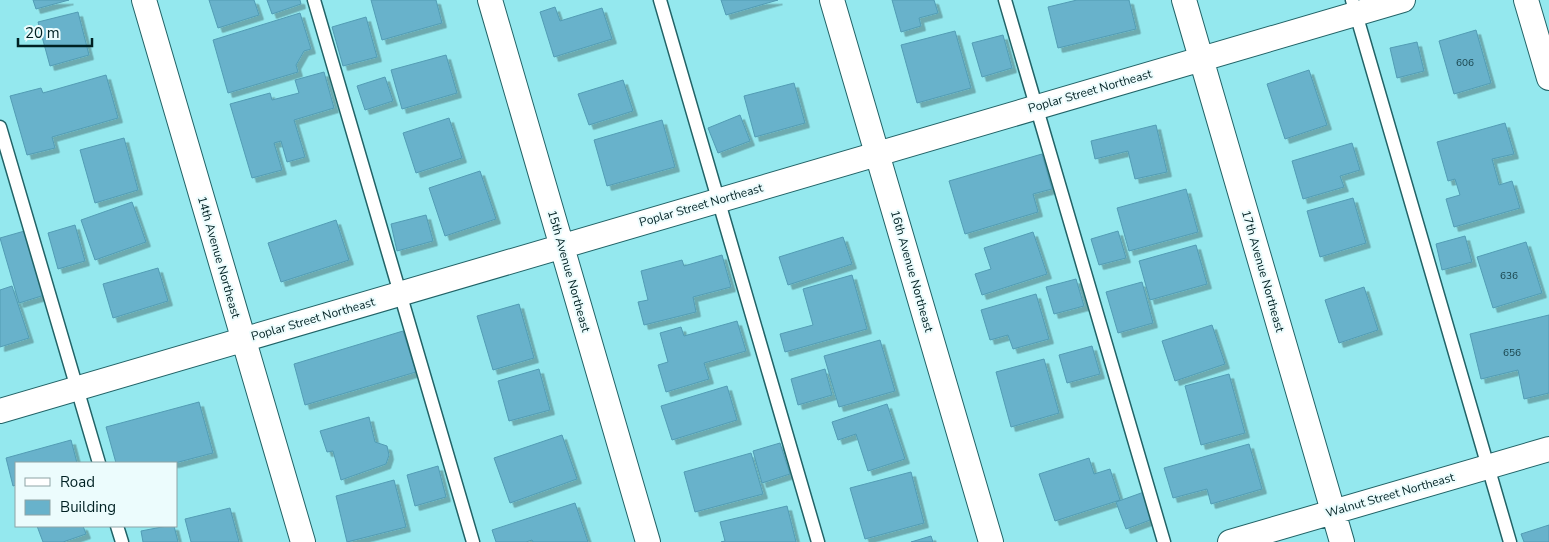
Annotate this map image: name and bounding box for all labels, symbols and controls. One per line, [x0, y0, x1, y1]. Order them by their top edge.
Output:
scale bar [18, 15, 91, 47]
text: 20 m [25, 23, 60, 43]
house number: 606 [1456, 56, 1474, 70]
street label: Poplar Street Northeast [1026, 65, 1154, 116]
street label: Poplar Street Northeast [637, 179, 765, 230]
street label: 14th Avenue Northeast [194, 194, 244, 321]
street label: 15th Avenue Northeast [544, 208, 594, 335]
street label: 16th Avenue Northeast [887, 208, 937, 335]
street label: 17th Avenue Northeast [1238, 208, 1288, 335]
house number: 636 [1500, 269, 1518, 283]
street label: Poplar Street Northeast [249, 293, 377, 344]
house number: 656 [1503, 346, 1521, 360]
legend [15, 462, 178, 527]
street label: Walnut Street Northeast [1324, 469, 1457, 521]
text: Road [60, 472, 95, 492]
text: Building [60, 497, 116, 517]

